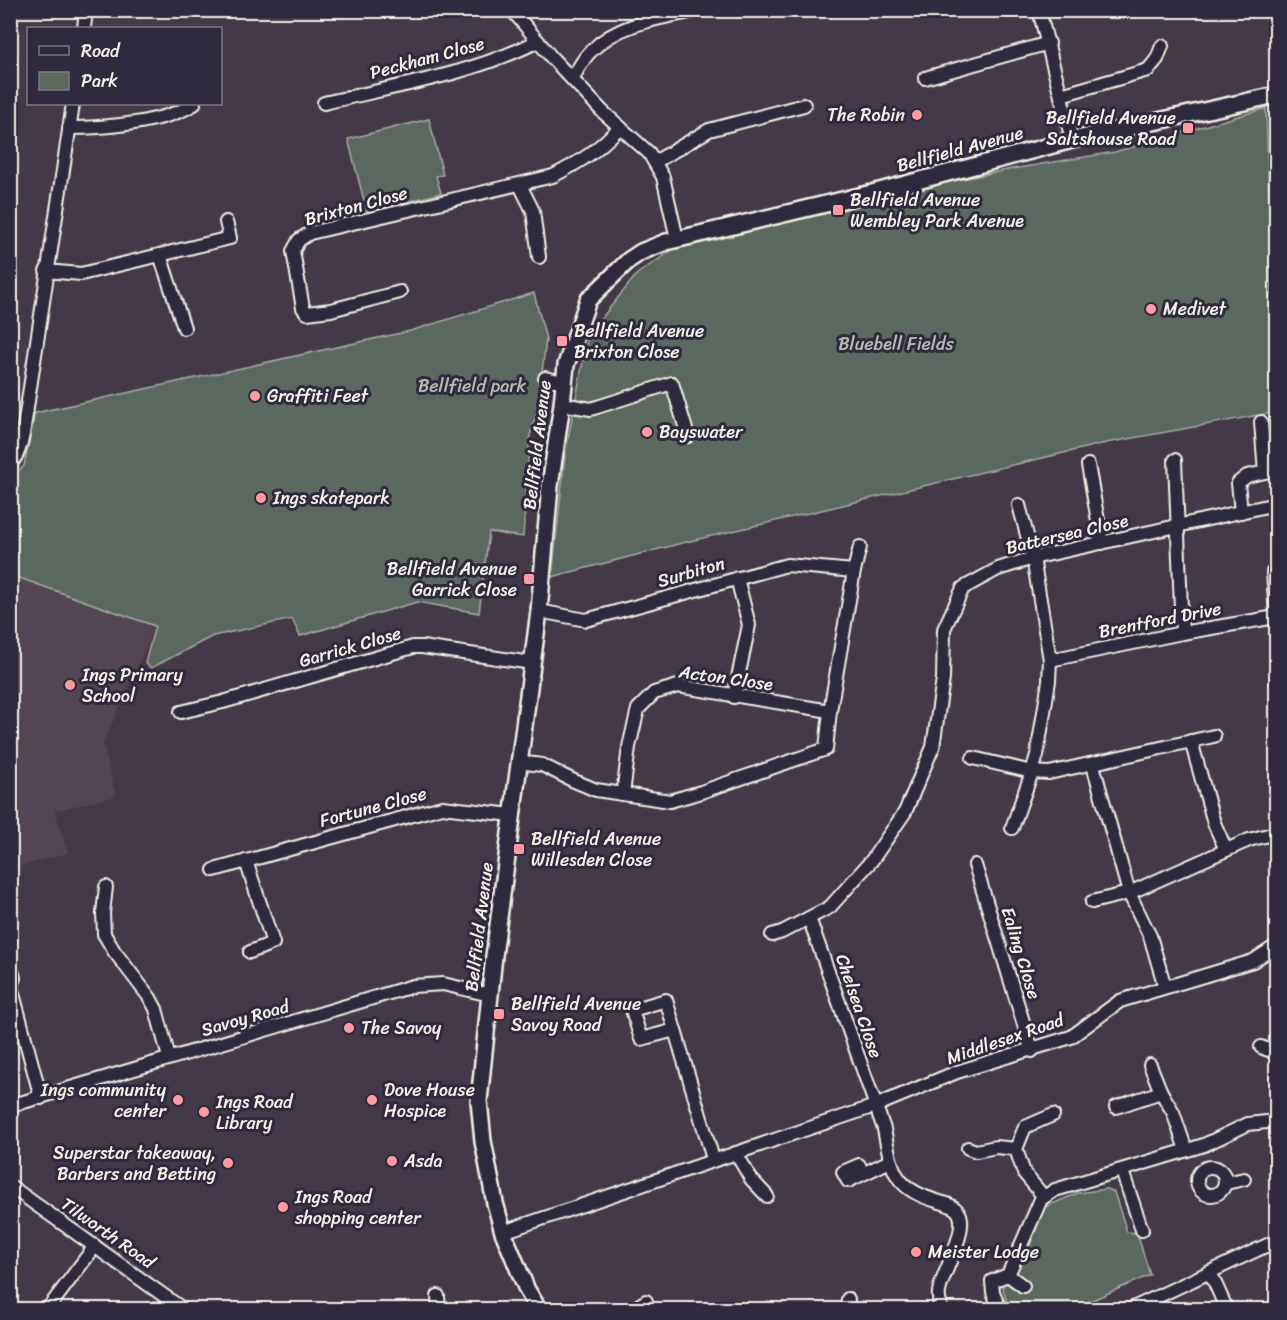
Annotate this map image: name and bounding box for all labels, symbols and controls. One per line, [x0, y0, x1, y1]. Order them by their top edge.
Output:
legend [27, 27, 222, 105]
street label: Peckham Close [366, 27, 488, 89]
text: Road [81, 35, 121, 67]
text: Park [81, 65, 118, 97]
place label: The Robin [827, 99, 905, 131]
place label: Bellfield Avenue Saltshouse Road [1046, 102, 1178, 155]
marker: The Robin [910, 108, 924, 122]
street label: Bellfield Avenue [893, 117, 1027, 181]
marker: Bellfield Avenue Saltshouse Road [1181, 121, 1195, 135]
street label: Brixton Close [301, 177, 411, 235]
place label: Bellfield Avenue Wembley Park Avenue [850, 184, 1024, 237]
marker: Bellfield Avenue Wembley Park Avenue [831, 203, 845, 217]
place label: Medivet [1163, 293, 1226, 325]
marker: Medivet [1144, 302, 1158, 316]
place label: Bellfield Avenue Brixton Close [574, 315, 704, 368]
park label: Bluebell Fields [838, 328, 954, 360]
marker: Bellfield Avenue Brixton Close [555, 334, 569, 348]
park label: Bellfield park [418, 370, 527, 402]
street label: Bellfield Avenue [513, 378, 561, 512]
place label: Graffiti Feet [267, 380, 369, 412]
marker: Graffiti Feet [248, 389, 262, 403]
place label: Bayswater [659, 416, 744, 448]
marker: Bayswater [640, 425, 654, 439]
place label: Ings skatepark [272, 482, 390, 514]
marker: Ings skatepark [254, 491, 268, 505]
street label: Battersea Close [1002, 504, 1132, 564]
street label: Surbiton [654, 547, 729, 597]
place label: Bellfield Avenue Garrick Close [387, 553, 517, 606]
marker: Bellfield Avenue Garrick Close [522, 572, 536, 586]
street label: Brentford Drive [1096, 592, 1224, 648]
street label: Garrick Close [295, 617, 405, 677]
street label: Acton Close [676, 655, 775, 700]
place label: Ings Primary School [81, 659, 183, 712]
marker: Ings Primary School [63, 678, 77, 692]
street label: Fortune Close [316, 777, 430, 837]
place label: Bellfield Avenue Willesden Close [531, 823, 661, 876]
marker: Bellfield Avenue Willesden Close [512, 842, 526, 856]
street label: Bellfield Avenue [455, 860, 503, 994]
street label: Ealing Close [992, 903, 1050, 1003]
street label: Chelsea Close [826, 950, 892, 1062]
place label: Bellfield Avenue Savoy Road [511, 988, 641, 1041]
street label: Savoy Road [197, 990, 294, 1046]
street label: Middlesex Road [942, 1003, 1070, 1074]
marker: Bellfield Avenue Savoy Road [492, 1007, 506, 1021]
place label: The Savoy [361, 1012, 442, 1044]
marker: The Savoy [342, 1021, 356, 1035]
place label: Ings community center [40, 1074, 168, 1127]
place label: Dove House Hospice [384, 1074, 475, 1127]
place label: Ings Road Library [215, 1086, 294, 1139]
marker: Ings community center [171, 1093, 185, 1107]
marker: Dove House Hospice [365, 1093, 379, 1107]
marker: Ings Road Library [197, 1105, 211, 1119]
place label: Superstar takeaway, Barbers and Betting [53, 1137, 216, 1190]
place label: Asda [403, 1145, 443, 1177]
marker: Asda [385, 1154, 399, 1168]
marker: Superstar takeaway, Barbers and Betting [221, 1156, 235, 1170]
place label: Ings Road shopping center [294, 1181, 422, 1234]
street label: Tilworth Road [54, 1189, 163, 1278]
marker: Ings Road shopping center [276, 1200, 290, 1214]
place label: Meister Lodge [928, 1236, 1039, 1268]
marker: Meister Lodge [909, 1245, 923, 1259]

